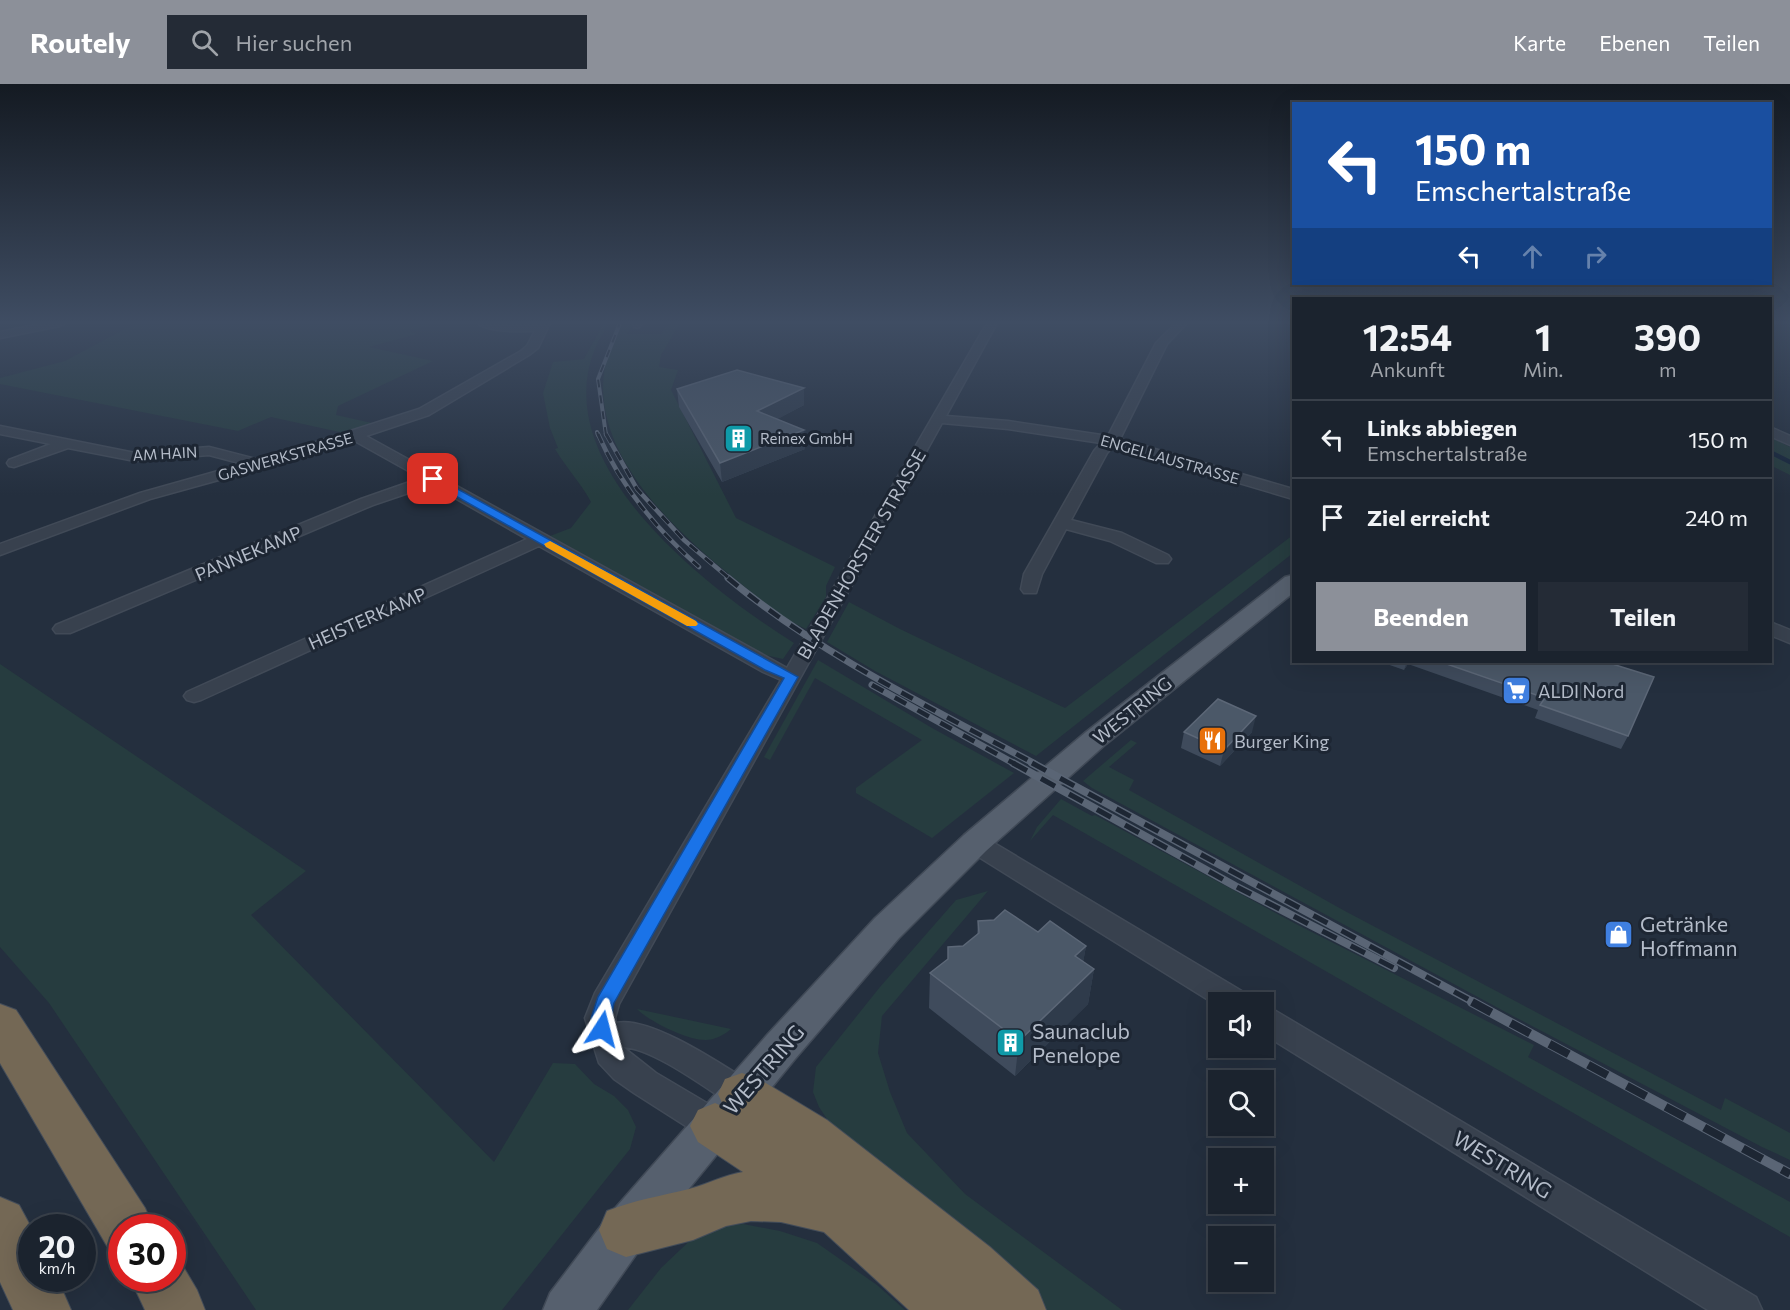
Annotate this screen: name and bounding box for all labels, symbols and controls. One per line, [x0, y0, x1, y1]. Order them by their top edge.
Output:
search box [167, 15, 587, 69]
text: Routely [30, 25, 131, 59]
icon: search [188, 26, 221, 59]
text: Hier suchen [236, 29, 352, 56]
text: Karte [1513, 30, 1566, 55]
text: Ebenen [1599, 30, 1670, 55]
text: Teilen [1703, 30, 1760, 55]
text: 150 m [1415, 122, 1531, 174]
icon: left [1316, 126, 1394, 204]
text: Emschertalstraße [1415, 174, 1631, 207]
icon: left [1453, 240, 1486, 273]
icon: ahead [1516, 240, 1549, 273]
icon: right [1579, 240, 1612, 273]
text: 12:54 [1363, 314, 1452, 358]
text: 1 [1535, 314, 1551, 358]
text: 390 [1634, 314, 1701, 358]
text: Ankunft [1370, 357, 1445, 381]
text: Min. [1523, 357, 1563, 381]
text: m [1659, 357, 1676, 381]
text: Links abbiegen [1367, 414, 1517, 441]
building icon: Reinex GmbH [723, 422, 755, 454]
icon: left [1316, 423, 1349, 456]
text: 150 m [1688, 426, 1748, 453]
street label: GASWERKSTRASSE [216, 428, 355, 484]
place label: Reinex GmbH [760, 429, 853, 447]
street label: ENGELLAUSTRASSE [1099, 431, 1241, 487]
text: Emschertalstraße [1367, 441, 1527, 465]
street label: AM HAIN [132, 442, 198, 464]
street label: BLADENHORSTER STRASSE [792, 445, 930, 663]
pin [407, 453, 458, 504]
icon: arrive [416, 462, 449, 495]
icon: arrive [1316, 501, 1349, 534]
text: Ziel erreicht [1367, 504, 1490, 531]
text: 240 m [1685, 504, 1748, 531]
street label: PANNEKAMP [191, 521, 305, 585]
street label: HEISTERKAMP [305, 582, 429, 654]
button: Beenden [1316, 582, 1526, 651]
button: Teilen [1538, 582, 1748, 651]
street label: WESTRING [1088, 672, 1176, 748]
supermarket icon: ALDI Nord [1501, 675, 1533, 707]
place label: ALDI Nord [1538, 680, 1624, 702]
restaurant icon: Burger King [1197, 725, 1229, 757]
place label: Burger King [1234, 730, 1330, 752]
place label: Getränke Hoffmann [1640, 911, 1738, 960]
shop icon: Getränke Hoffmann [1603, 919, 1635, 951]
map controls [1208, 992, 1274, 1292]
button: sound [1208, 992, 1274, 1058]
position arrow [570, 997, 634, 1061]
place label: Saunaclub Penelope [1032, 1018, 1130, 1067]
street label: WESTRING [717, 1019, 809, 1119]
building icon: Saunaclub Penelope [995, 1026, 1027, 1058]
button: search [1208, 1070, 1274, 1136]
street label: WESTRING [1449, 1125, 1557, 1203]
button: + [1208, 1148, 1274, 1214]
speed limit sign: 30 [108, 1214, 186, 1292]
button: − [1208, 1226, 1274, 1292]
text: 20 [39, 1227, 75, 1264]
text: km/h [39, 1259, 75, 1277]

